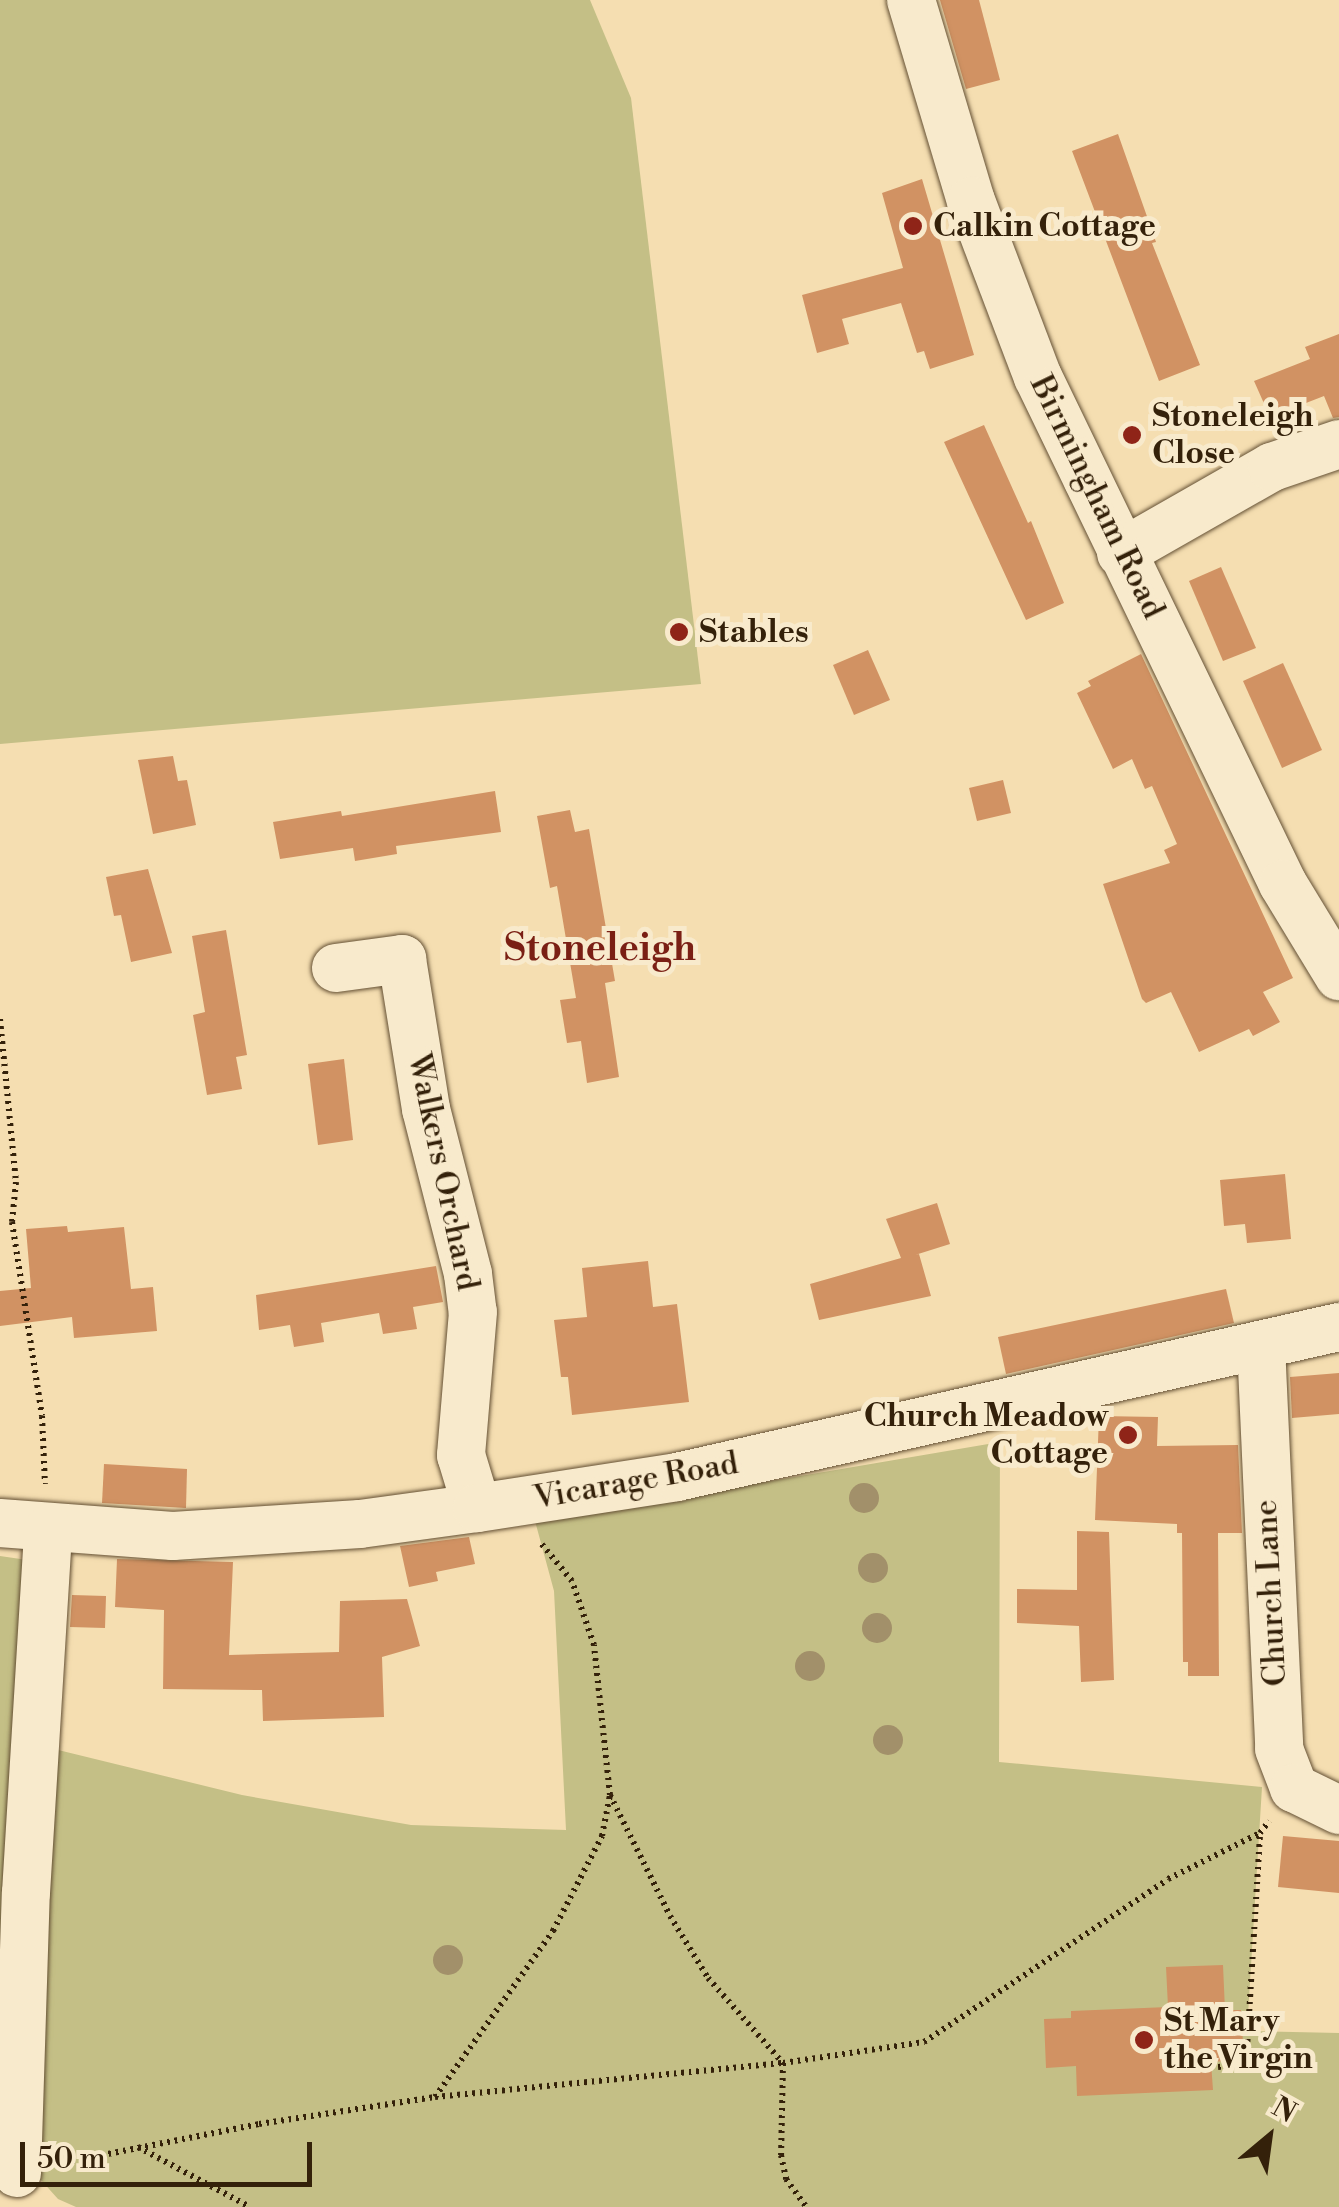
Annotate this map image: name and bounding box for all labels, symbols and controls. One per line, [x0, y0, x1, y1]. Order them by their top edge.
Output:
place label: Calkin Cottage [933, 207, 1156, 245]
marker: Calkin Cottage [902, 215, 924, 237]
street label: Birmingham Road [1021, 369, 1173, 625]
place label: Stoneleigh Close [1152, 398, 1314, 473]
marker: Stoneleigh Close [1121, 424, 1143, 446]
place label: Stables [699, 613, 809, 651]
marker: Stables [668, 621, 690, 643]
district label: Stoneleigh [504, 926, 696, 972]
street label: Walkers Orchard [399, 1050, 487, 1294]
place label: Church Meadow Cottage [864, 1398, 1108, 1473]
marker: Church Meadow Cottage [1117, 1424, 1139, 1446]
street label: Vicarage Road [531, 1444, 741, 1518]
street label: Church Lane [1247, 1499, 1295, 1687]
place label: St Mary the Virgin [1164, 2003, 1313, 2078]
marker: St Mary the Virgin [1133, 2029, 1155, 2051]
north arrow [1219, 2087, 1319, 2187]
text: N [1266, 2090, 1302, 2131]
scale bar [25, 2122, 318, 2184]
text: 50 m [37, 2140, 106, 2178]

